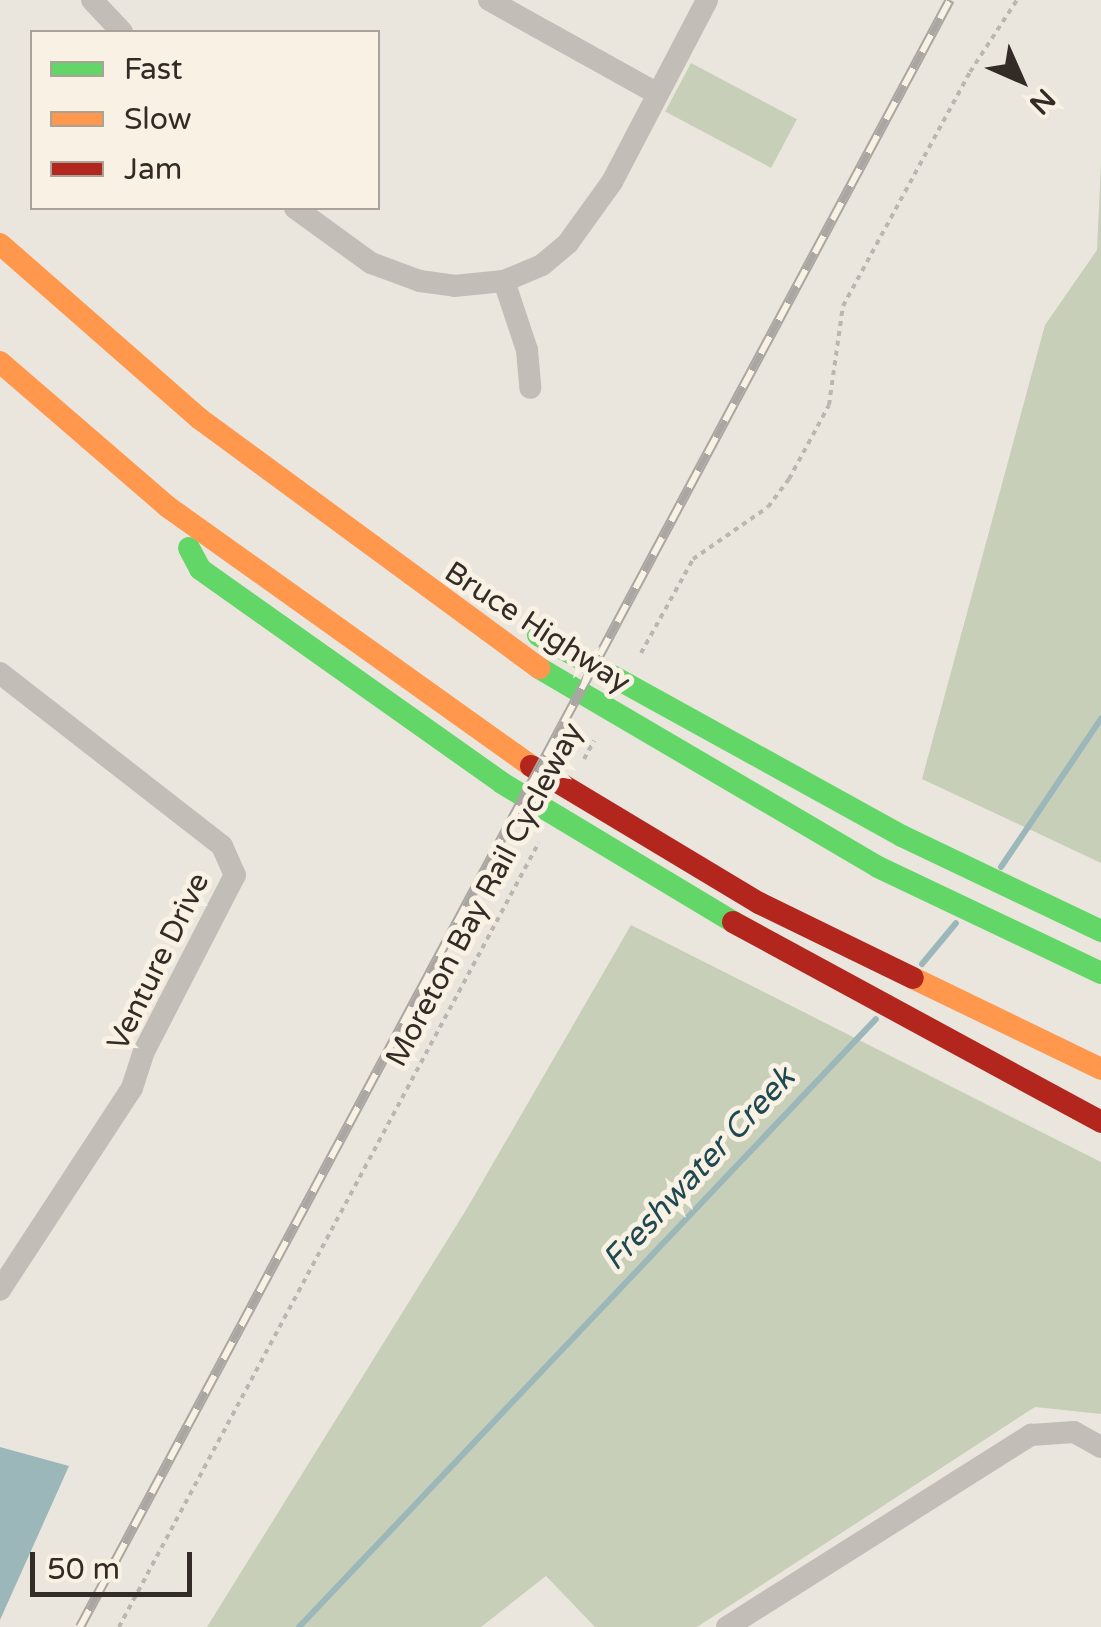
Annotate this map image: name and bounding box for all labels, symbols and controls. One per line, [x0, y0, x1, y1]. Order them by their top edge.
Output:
legend [30, 30, 380, 210]
north arrow [971, 30, 1071, 130]
text: Fast [124, 51, 183, 88]
text: N [1022, 81, 1062, 121]
text: Slow [124, 101, 192, 138]
text: Jam [124, 151, 182, 188]
street label: Bruce Highway [437, 555, 637, 701]
street label: Moreton Bay Rail Cycleway [379, 717, 591, 1073]
street label: Venture Drive [100, 867, 218, 1057]
water label: Freshwater Creek [595, 1059, 803, 1279]
scale bar [35, 1532, 198, 1594]
text: 50 m [47, 1551, 120, 1588]

